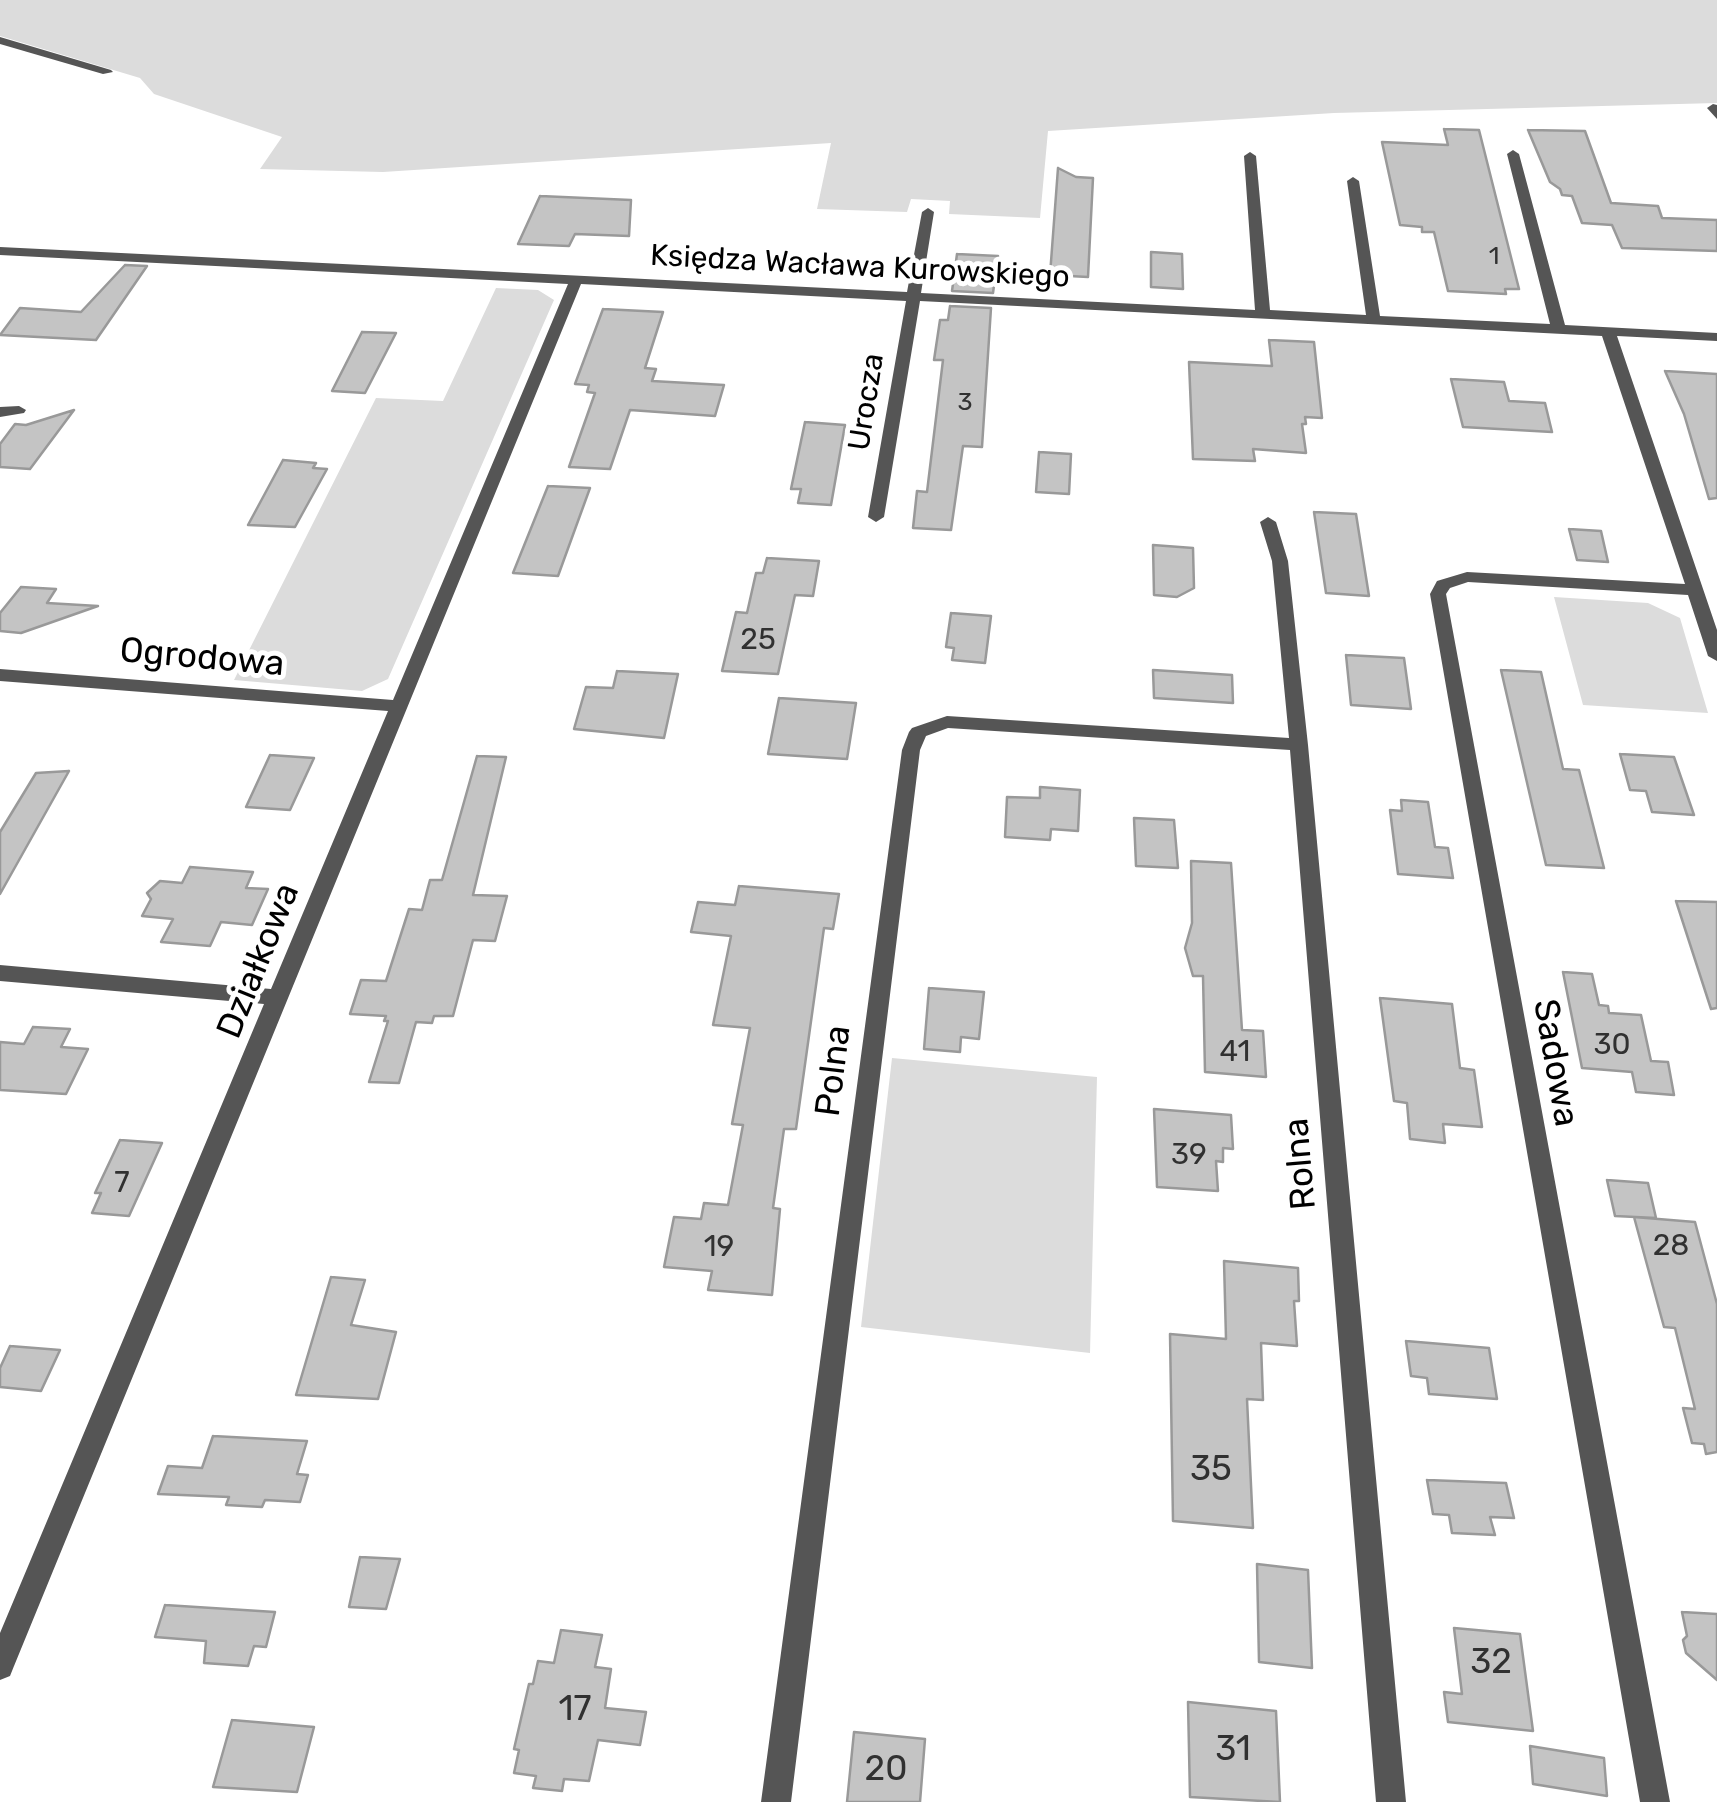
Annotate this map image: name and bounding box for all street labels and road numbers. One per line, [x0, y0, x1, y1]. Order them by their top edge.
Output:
street label: Księdza Wacława Kurowskiego [649, 238, 1071, 296]
street label: Urocza [842, 351, 892, 453]
street label: Ogrodowa [118, 630, 286, 686]
street label: Działkowa [209, 878, 309, 1044]
street label: Sadowa [1523, 996, 1587, 1130]
street label: Polna [808, 1023, 860, 1119]
street label: Rolna [1276, 1116, 1326, 1212]

